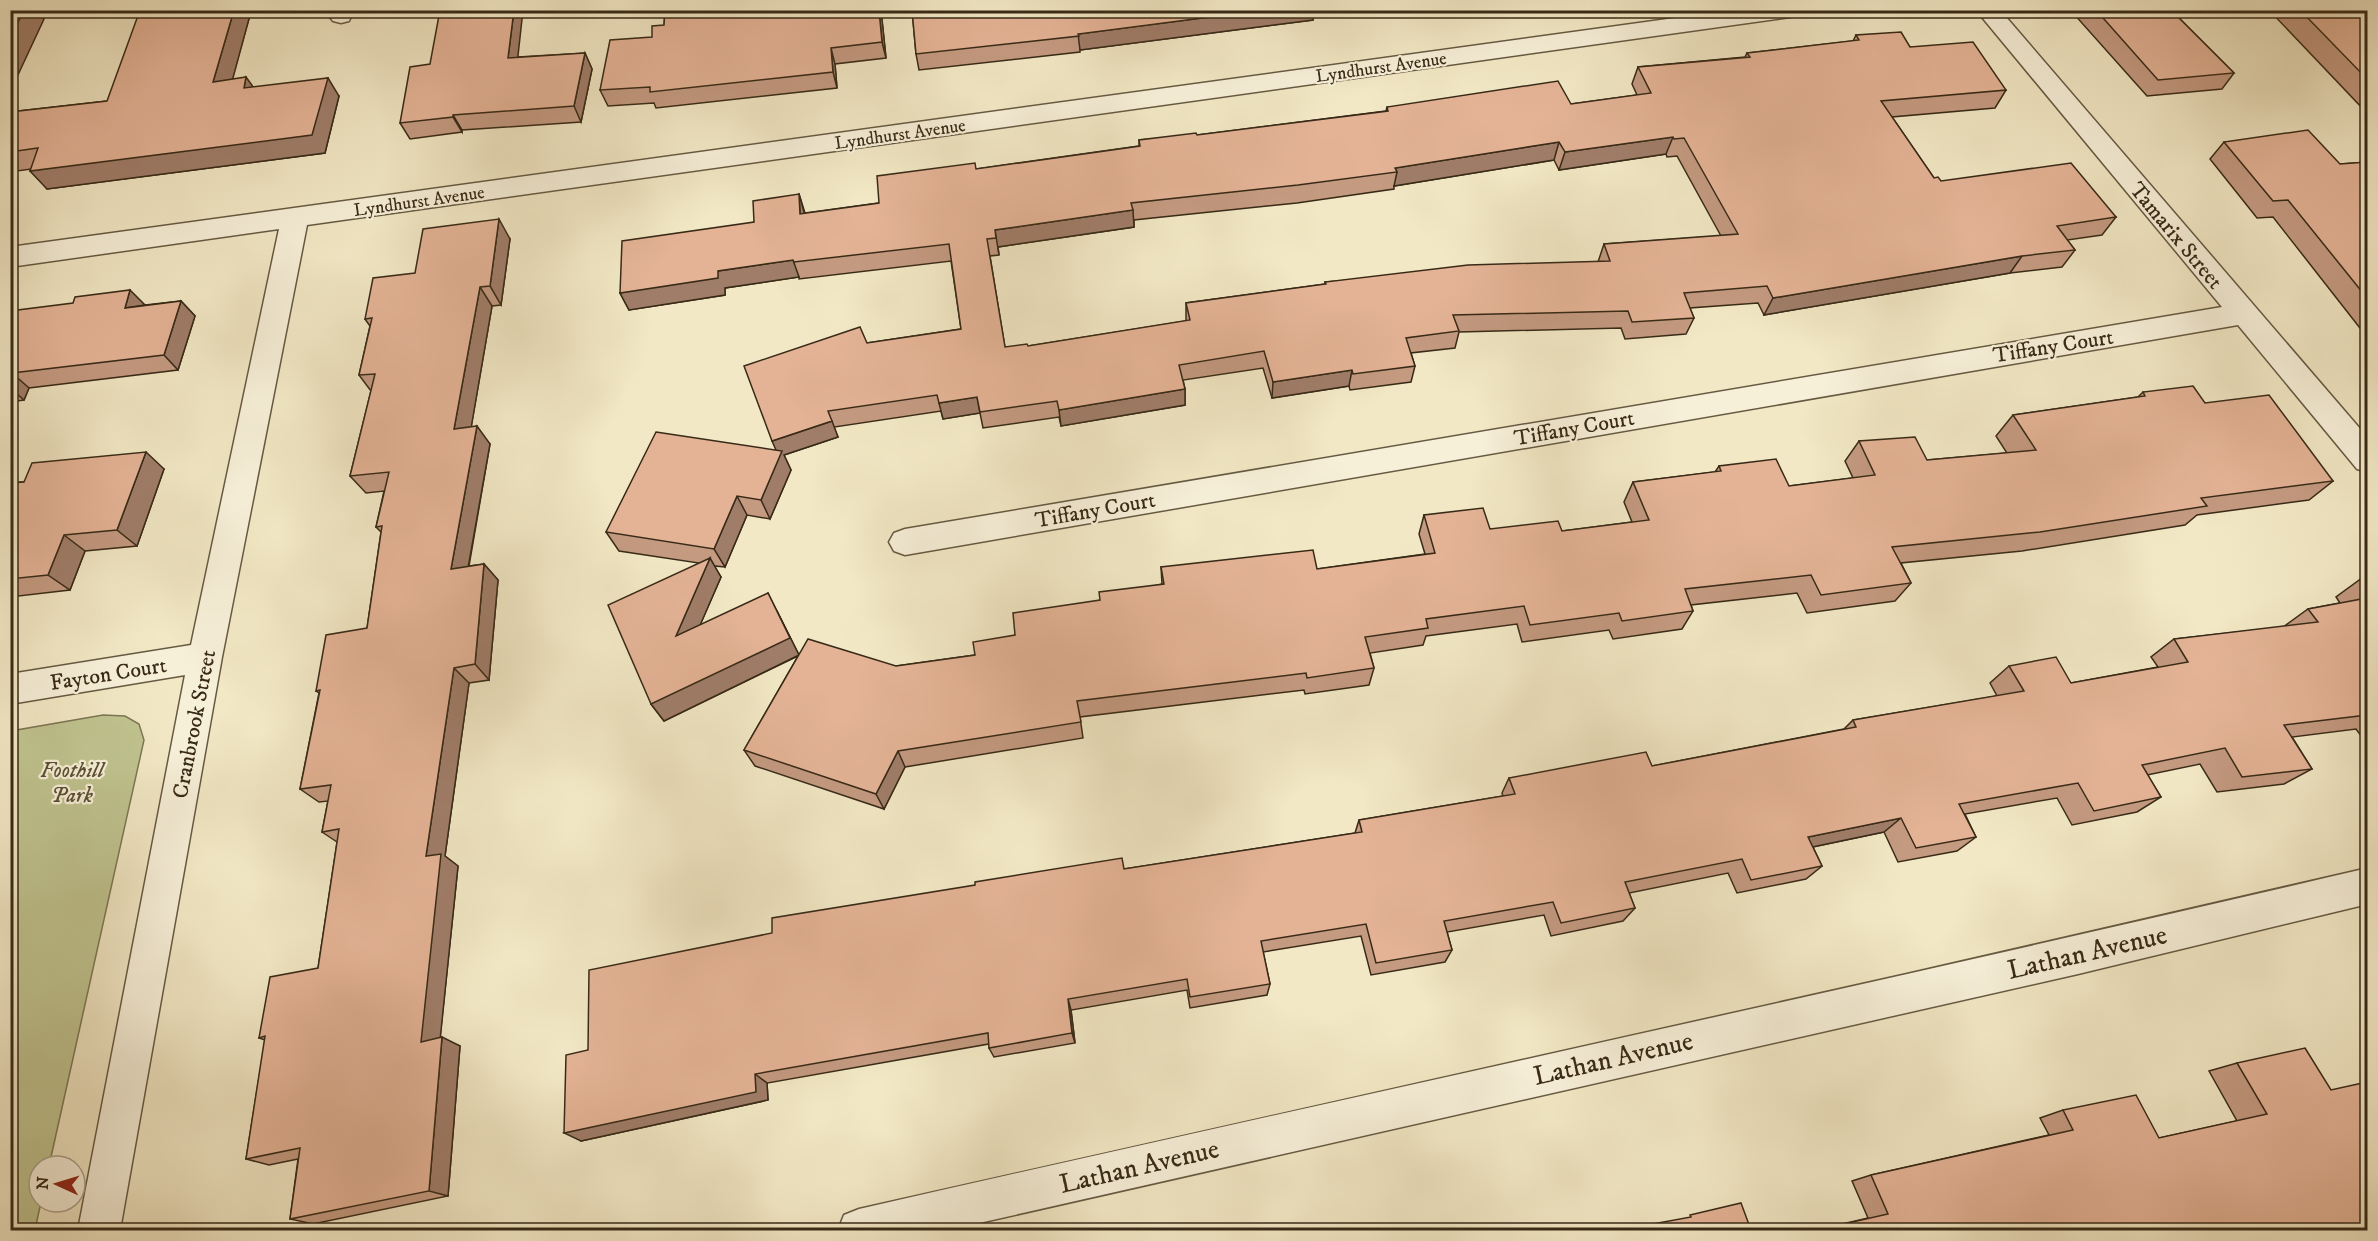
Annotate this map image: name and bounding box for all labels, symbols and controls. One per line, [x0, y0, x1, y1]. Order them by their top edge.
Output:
street label: Lyndhurst Avenue [1314, 48, 1448, 88]
street label: Lyndhurst Avenue [833, 115, 967, 155]
street label: Tamarix Street [2123, 177, 2228, 295]
street label: Lyndhurst Avenue [352, 182, 486, 222]
street label: Tiffany Court [1991, 324, 2115, 369]
street label: Tiffany Court [1512, 405, 1636, 452]
street label: Tiffany Court [1033, 487, 1157, 534]
street label: Cranbrook Street [167, 648, 222, 801]
street label: Fayton Court [48, 652, 168, 697]
park label: Foothill Park [40, 757, 106, 809]
street label: Lathan Avenue [2004, 918, 2170, 988]
street label: Lathan Avenue [1530, 1024, 1696, 1094]
street label: Lathan Avenue [1056, 1132, 1222, 1202]
north arrow [27, 1154, 87, 1214]
text: N [33, 1176, 53, 1190]

